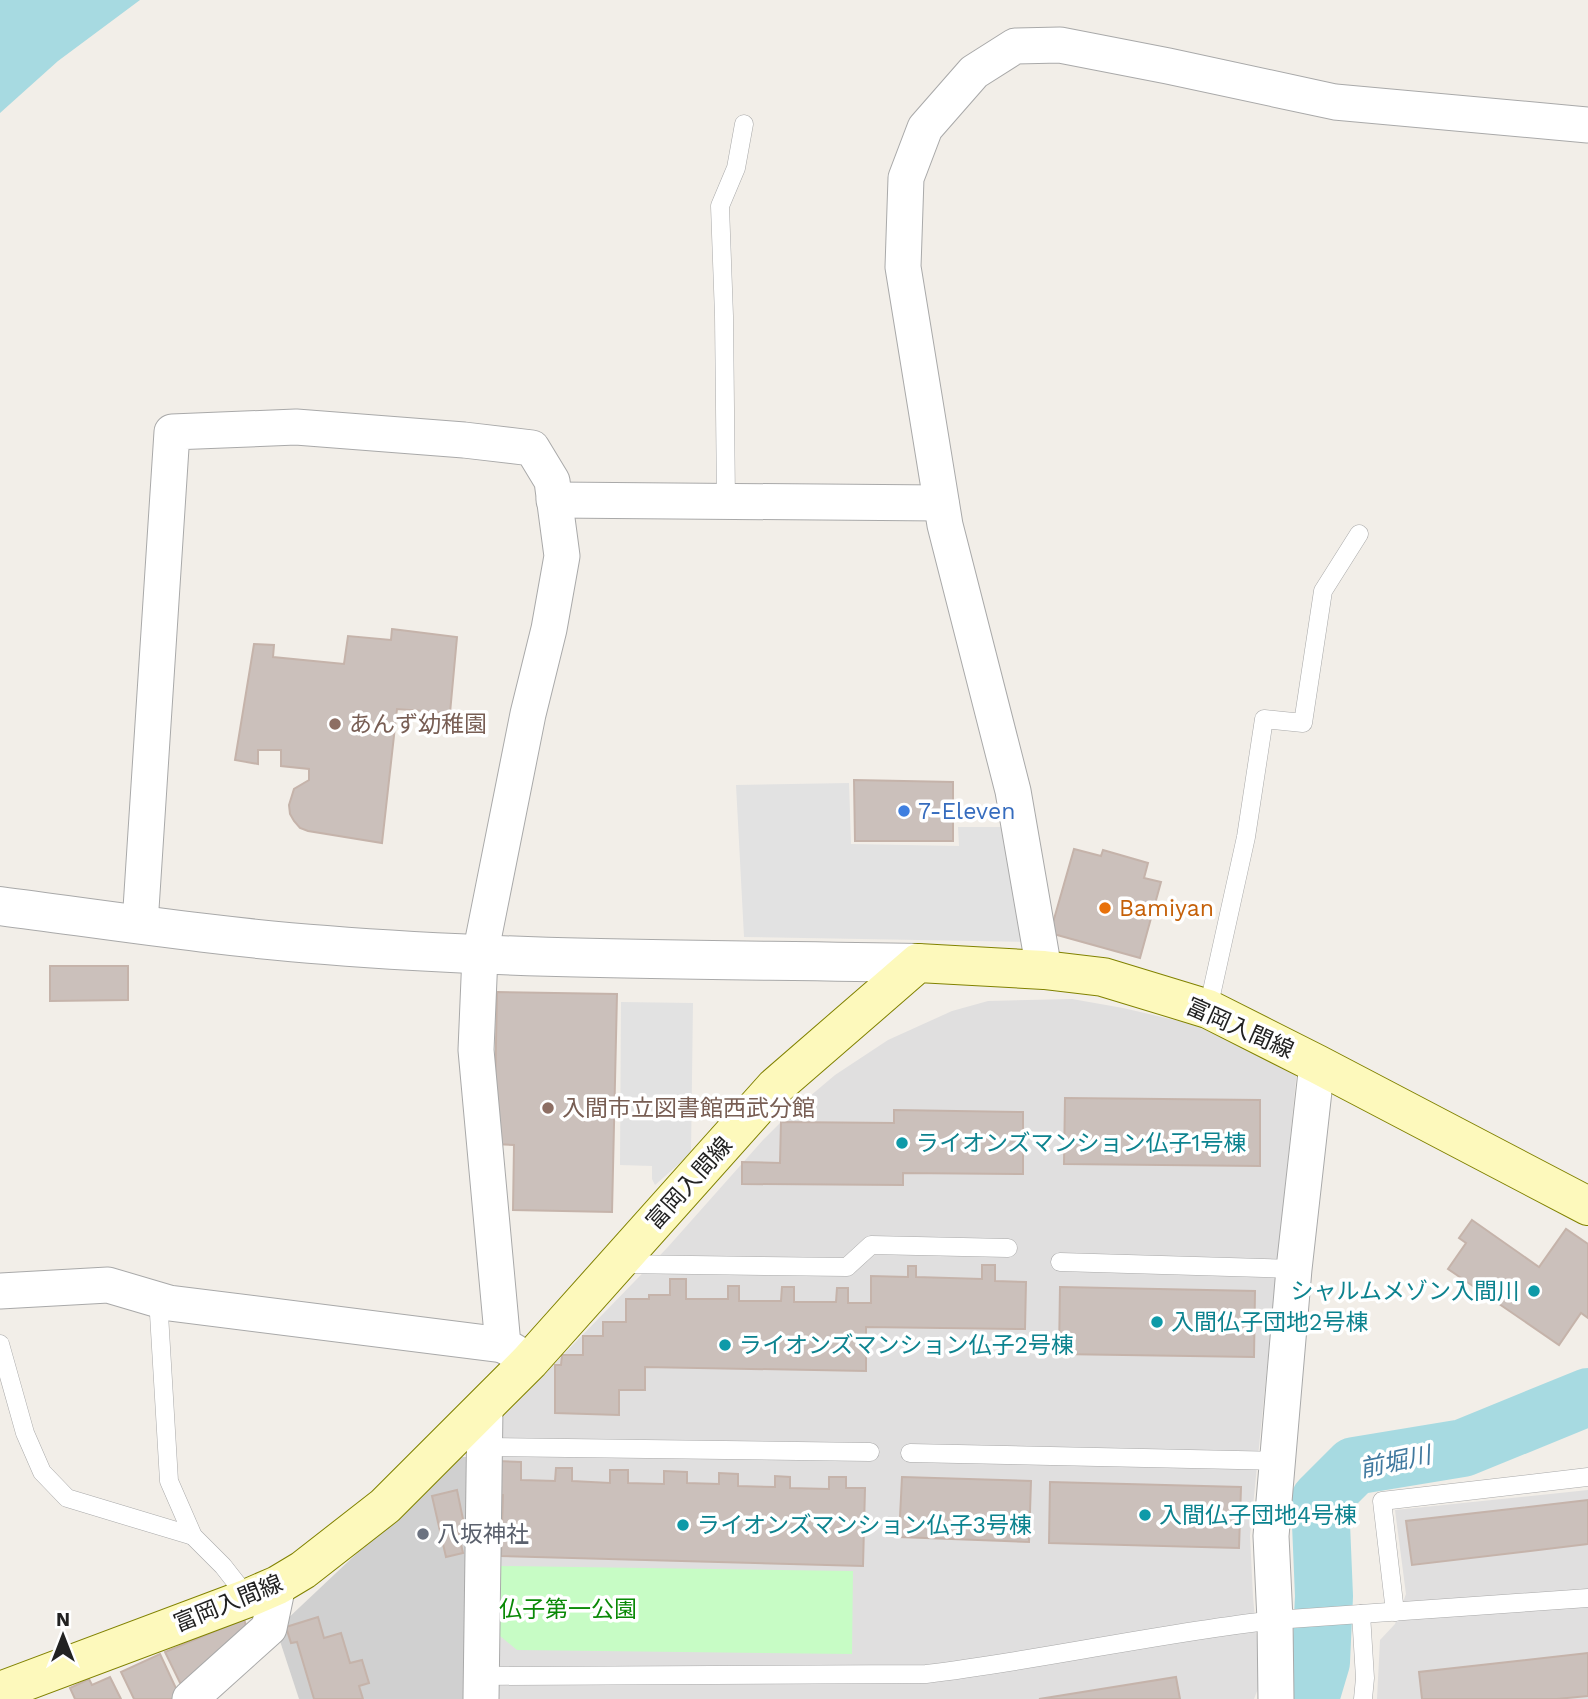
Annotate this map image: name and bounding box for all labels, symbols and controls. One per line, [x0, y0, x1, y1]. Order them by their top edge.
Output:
place label: あんず幼稚園 [349, 711, 487, 738]
marker: あんず幼稚園 [327, 716, 343, 732]
place label: 7-Eleven [918, 798, 1016, 825]
marker: 7-Eleven [896, 803, 912, 819]
place label: Bamiyan [1119, 895, 1214, 922]
marker: Bamiyan [1097, 900, 1113, 916]
street label: 富岡入間線 [1182, 993, 1298, 1064]
place label: 入間市立図書館西武分館 [562, 1095, 815, 1122]
marker: 入間市立図書館西武分館 [540, 1100, 556, 1116]
place label: ライオンズマンション仏子1号棟 [916, 1130, 1247, 1157]
street label: 富岡入間線 [641, 1132, 738, 1235]
marker: ライオンズマンション仏子1号棟 [894, 1135, 910, 1151]
place label: シャルムメゾン入間川 [1290, 1278, 1520, 1305]
marker: シャルムメゾン入間川 [1526, 1283, 1542, 1299]
place label: 入間仏子団地2号棟 [1171, 1309, 1368, 1336]
marker: 入間仏子団地2号棟 [1149, 1314, 1165, 1330]
place label: ライオンズマンション仏子2号棟 [739, 1332, 1074, 1359]
marker: ライオンズマンション仏子2号棟 [717, 1337, 733, 1353]
water label: 前堀川 [1357, 1440, 1436, 1483]
place label: 入間仏子団地4号棟 [1159, 1502, 1357, 1529]
marker: 入間仏子団地4号棟 [1137, 1507, 1153, 1523]
place label: ライオンズマンション仏子3号棟 [697, 1512, 1032, 1539]
marker: ライオンズマンション仏子3号棟 [675, 1517, 691, 1533]
place label: 八坂神社 [437, 1521, 529, 1548]
marker: 八坂神社 [415, 1526, 431, 1542]
street label: 富岡入間線 [170, 1569, 287, 1638]
park label: 仏子第一公園 [499, 1596, 637, 1623]
north arrow [28, 1601, 98, 1671]
text: N [56, 1608, 70, 1631]

